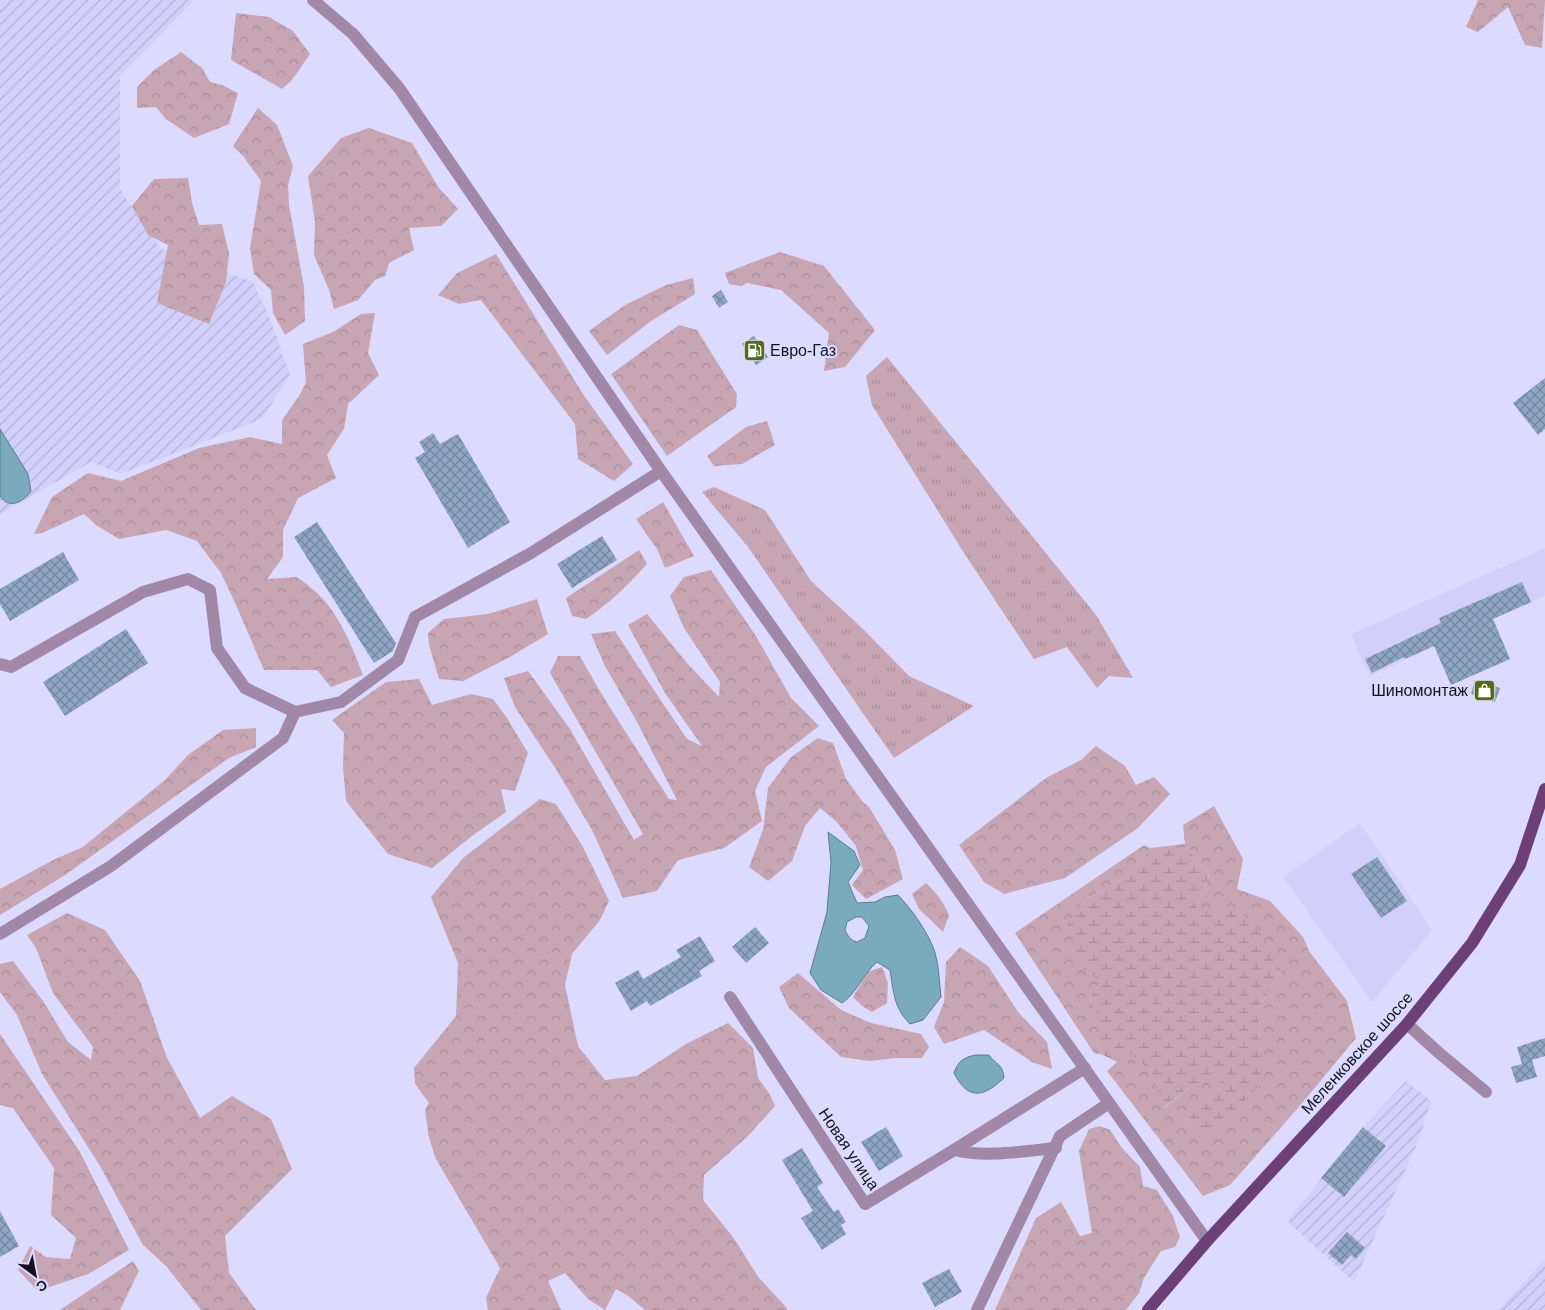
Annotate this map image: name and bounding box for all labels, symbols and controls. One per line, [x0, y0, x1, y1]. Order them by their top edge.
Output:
fuel station icon: Евро-Газ [742, 338, 766, 362]
place label: Евро-Газ [770, 342, 836, 359]
shop icon: Шиномонтаж [1472, 678, 1496, 702]
place label: Шиномонтаж [1371, 682, 1468, 699]
street label: Меленковское шоссе [1298, 989, 1416, 1117]
street label: Новая улица [815, 1105, 883, 1193]
north arrow [10, 1250, 60, 1300]
text: С [33, 1277, 50, 1295]

